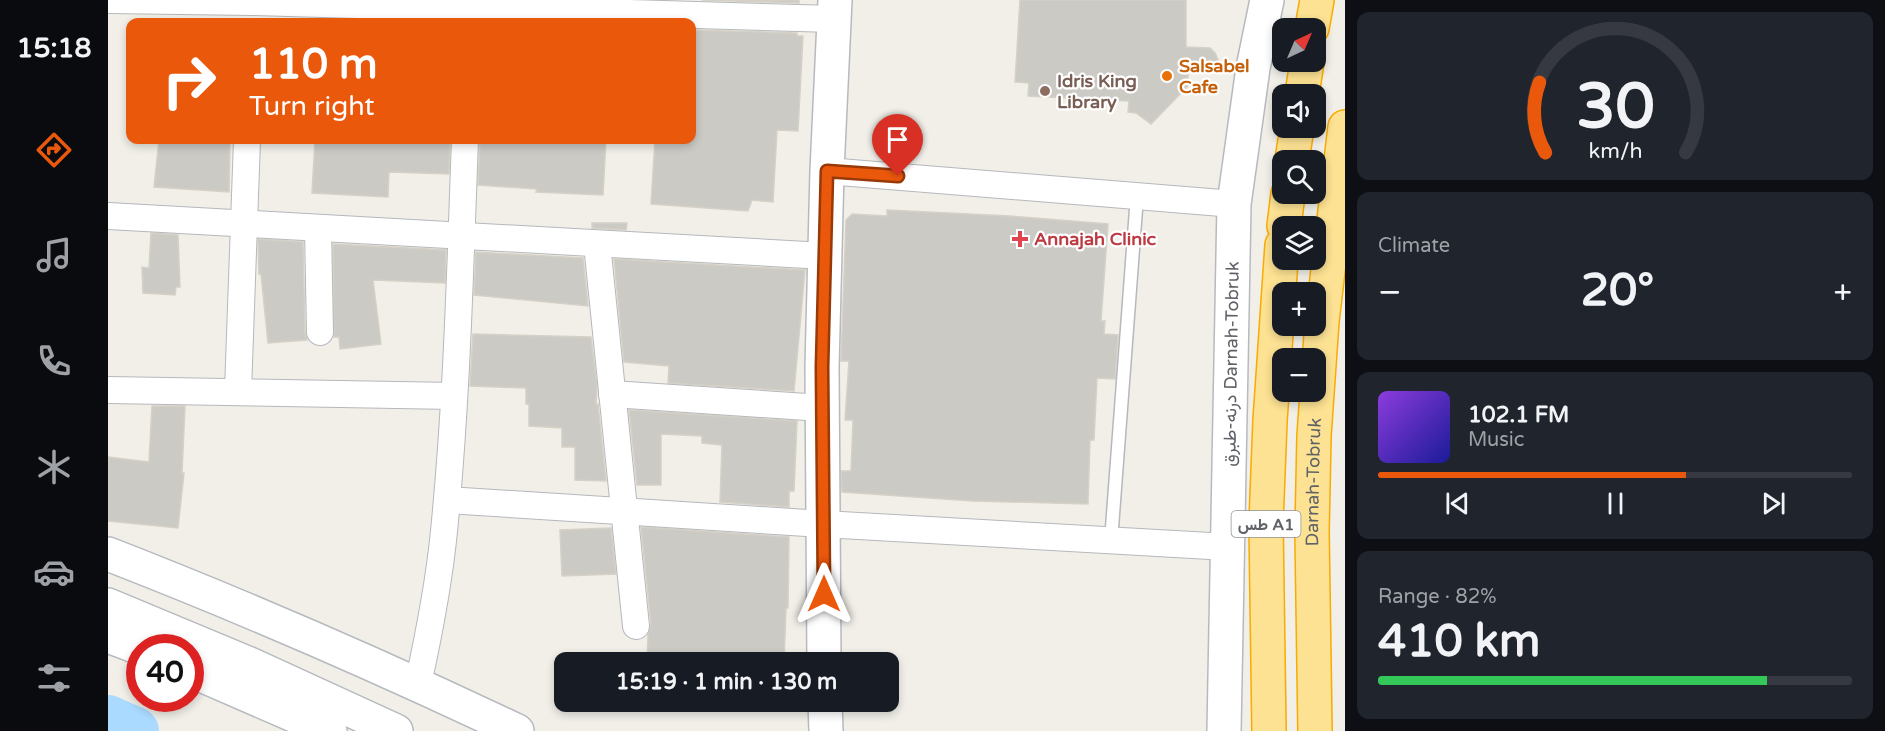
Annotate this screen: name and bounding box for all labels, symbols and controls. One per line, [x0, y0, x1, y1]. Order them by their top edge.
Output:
north arrow [1272, 18, 1326, 72]
map controls [1272, 18, 1326, 402]
text: 15:18 [17, 32, 91, 65]
text: 110 m [249, 39, 378, 90]
icon: right [150, 42, 228, 120]
place label: Salsabel Cafe [1179, 55, 1249, 98]
marker: Salsabel Cafe [1160, 69, 1174, 83]
place label: Idris King Library [1057, 70, 1137, 113]
text: 30 [1576, 70, 1654, 145]
marker: Idris King Library [1038, 84, 1052, 98]
button: sound [1272, 84, 1326, 138]
text: Turn right [249, 90, 375, 123]
pin [872, 114, 923, 176]
icon: arrive [881, 123, 914, 156]
icon: directions [33, 129, 75, 171]
text: km/h [1588, 138, 1642, 164]
button: search [1272, 150, 1326, 204]
button: layers [1272, 216, 1326, 270]
place label: Annajah Clinic [1034, 228, 1157, 250]
marker: Annajah Clinic [1011, 230, 1029, 248]
icon: music [33, 234, 75, 276]
text: Climate [1378, 234, 1450, 258]
street label: درنه-طبرق Darnah-Tobruk [1218, 261, 1244, 467]
text: 20° [1581, 264, 1654, 318]
text: − [1378, 273, 1402, 312]
text: + [1833, 273, 1852, 312]
button: + [1272, 282, 1326, 336]
icon: phone [33, 340, 75, 382]
button: − [1272, 348, 1326, 402]
text: 102.1 FM [1468, 402, 1569, 428]
street label: Darnah-Tobruk [1301, 417, 1326, 546]
text: Music [1468, 428, 1524, 452]
icon: climate [33, 446, 75, 488]
icon: previous [1441, 487, 1474, 520]
icon: pause [1599, 487, 1632, 520]
icon: next [1757, 487, 1790, 520]
road number: طس A1 [1232, 511, 1300, 537]
icon: car [33, 551, 75, 593]
position arrow [792, 562, 856, 626]
text: Range · 82% [1378, 585, 1497, 609]
text: 410 km [1378, 615, 1540, 669]
speed limit sign: 40 [126, 634, 204, 712]
icon: filters [33, 657, 75, 699]
text: 15:19 · 1 min · 130 m [616, 669, 837, 695]

